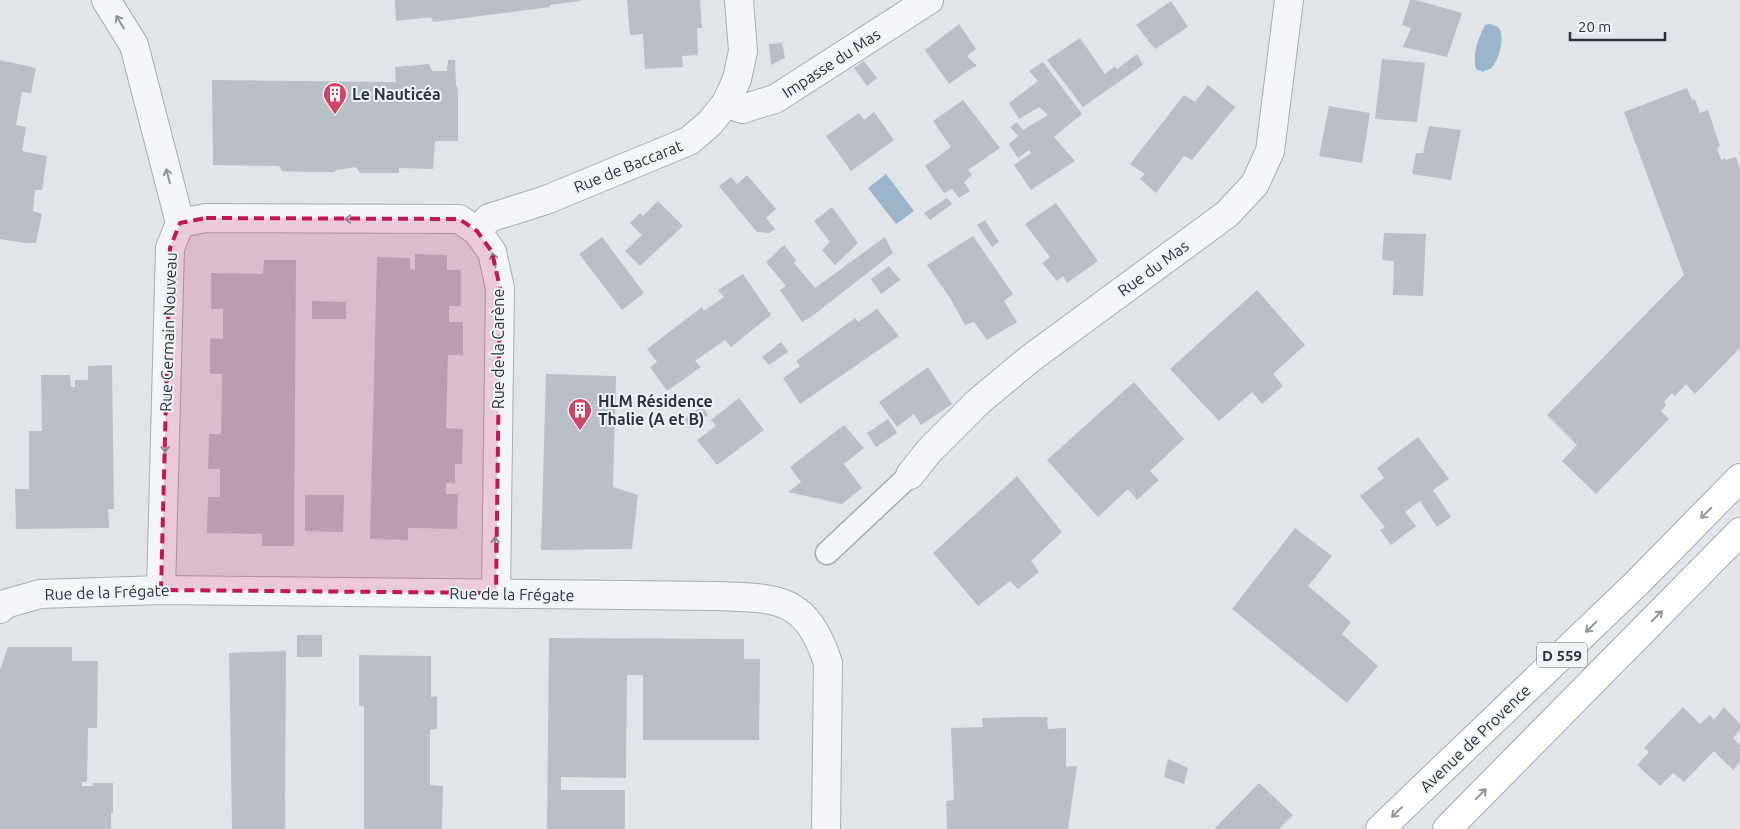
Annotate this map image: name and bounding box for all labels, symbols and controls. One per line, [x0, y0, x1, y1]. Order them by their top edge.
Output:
scale bar [1570, 10, 1665, 42]
one-way arrow [114, 16, 124, 30]
text: 20 m [1578, 18, 1611, 35]
street label: Impasse du Mas [779, 25, 883, 101]
building icon: Le Nauticéa [322, 81, 348, 115]
place label: Le Nauticéa [352, 85, 441, 103]
street label: Rue de Baccarat [571, 136, 686, 196]
one-way arrow [163, 169, 172, 185]
one-way arrow [344, 214, 360, 224]
street label: Rue du Mas [1114, 236, 1192, 300]
street label: Rue Germain Nouveau [156, 252, 180, 412]
one-way arrow [489, 252, 498, 268]
street label: Rue de la Carène [489, 289, 507, 409]
place label: HLM Résidence Thalie (A et B) [598, 392, 713, 429]
building icon: HLM Résidence Thalie (A et B) [567, 397, 593, 431]
one-way arrow [160, 437, 169, 453]
one-way arrow [1700, 506, 1712, 519]
one-way arrow [490, 536, 500, 552]
street label: Rue de la Frégate [44, 581, 170, 603]
street label: Rue de la Frégate [449, 584, 575, 604]
one-way arrow [1651, 610, 1663, 622]
one-way arrow [1584, 621, 1597, 633]
road number: D 559 [1537, 642, 1587, 668]
street label: Avenue de Provence [1416, 681, 1534, 795]
one-way arrow [1475, 788, 1487, 800]
one-way arrow [1391, 806, 1404, 818]

